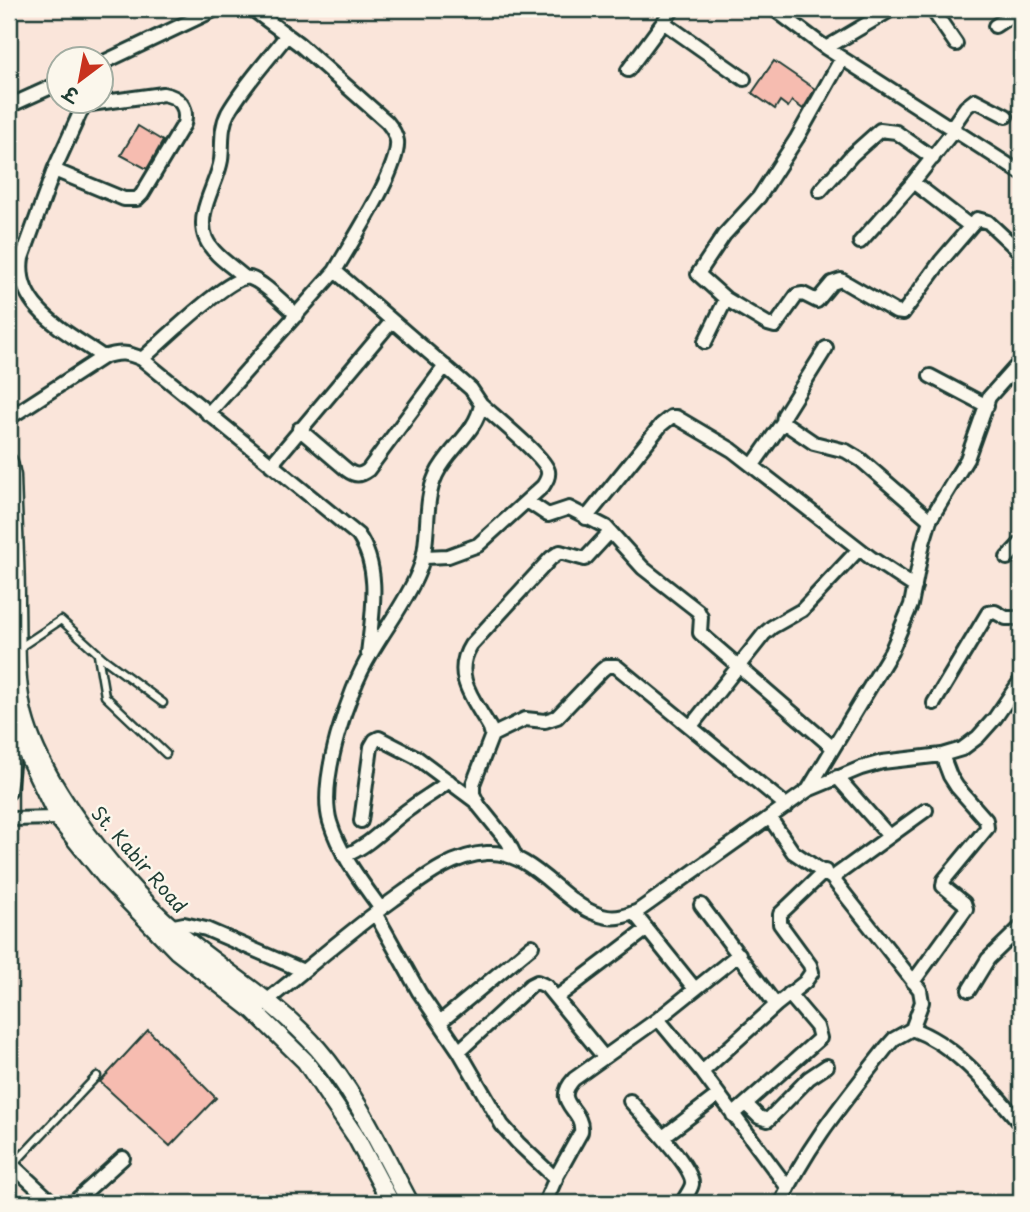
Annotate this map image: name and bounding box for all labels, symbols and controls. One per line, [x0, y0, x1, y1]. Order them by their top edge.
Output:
north arrow [46, 46, 116, 116]
text: उ [56, 79, 85, 112]
street label: St. Kabir Road [86, 799, 194, 919]

